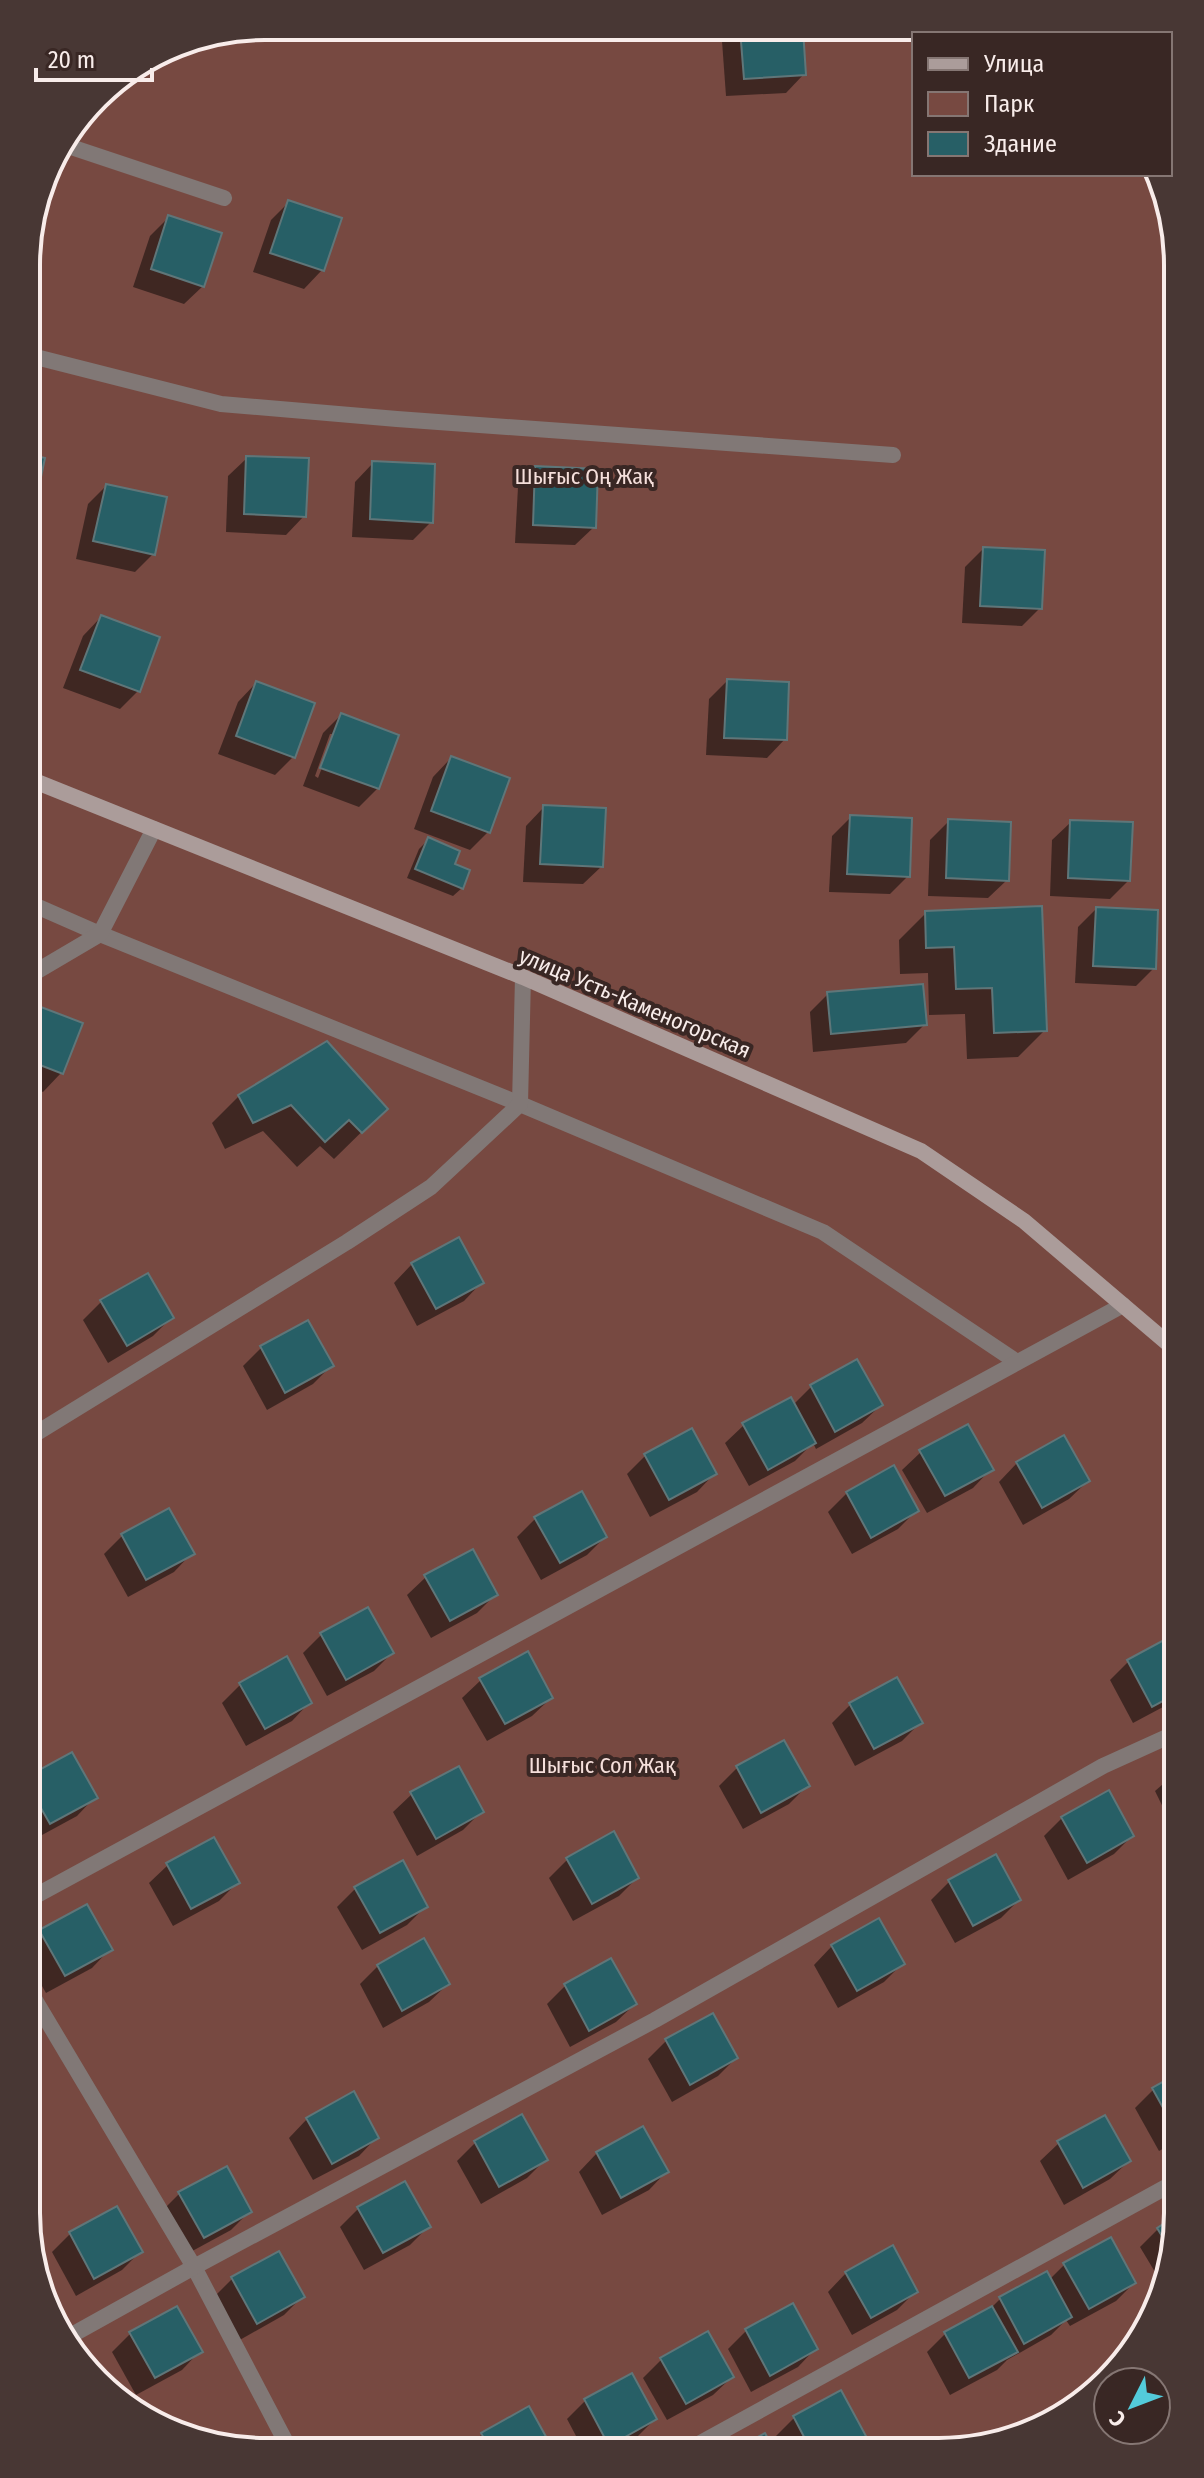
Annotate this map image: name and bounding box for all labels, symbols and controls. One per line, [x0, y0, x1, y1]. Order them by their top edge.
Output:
scale bar [36, 32, 152, 82]
legend [912, 32, 1172, 176]
text: 20 m [48, 46, 95, 74]
text: Улица [983, 50, 1044, 78]
text: Парк [984, 90, 1035, 118]
text: Здание [984, 130, 1057, 158]
park label: Шығыс Оң Жақ [515, 463, 654, 490]
street label: улица Усть-Каменогорская [515, 942, 755, 1064]
park label: Шығыс Сол Жақ [529, 1752, 676, 1779]
north arrow [1092, 2366, 1172, 2446]
text: С [1103, 2405, 1131, 2432]

